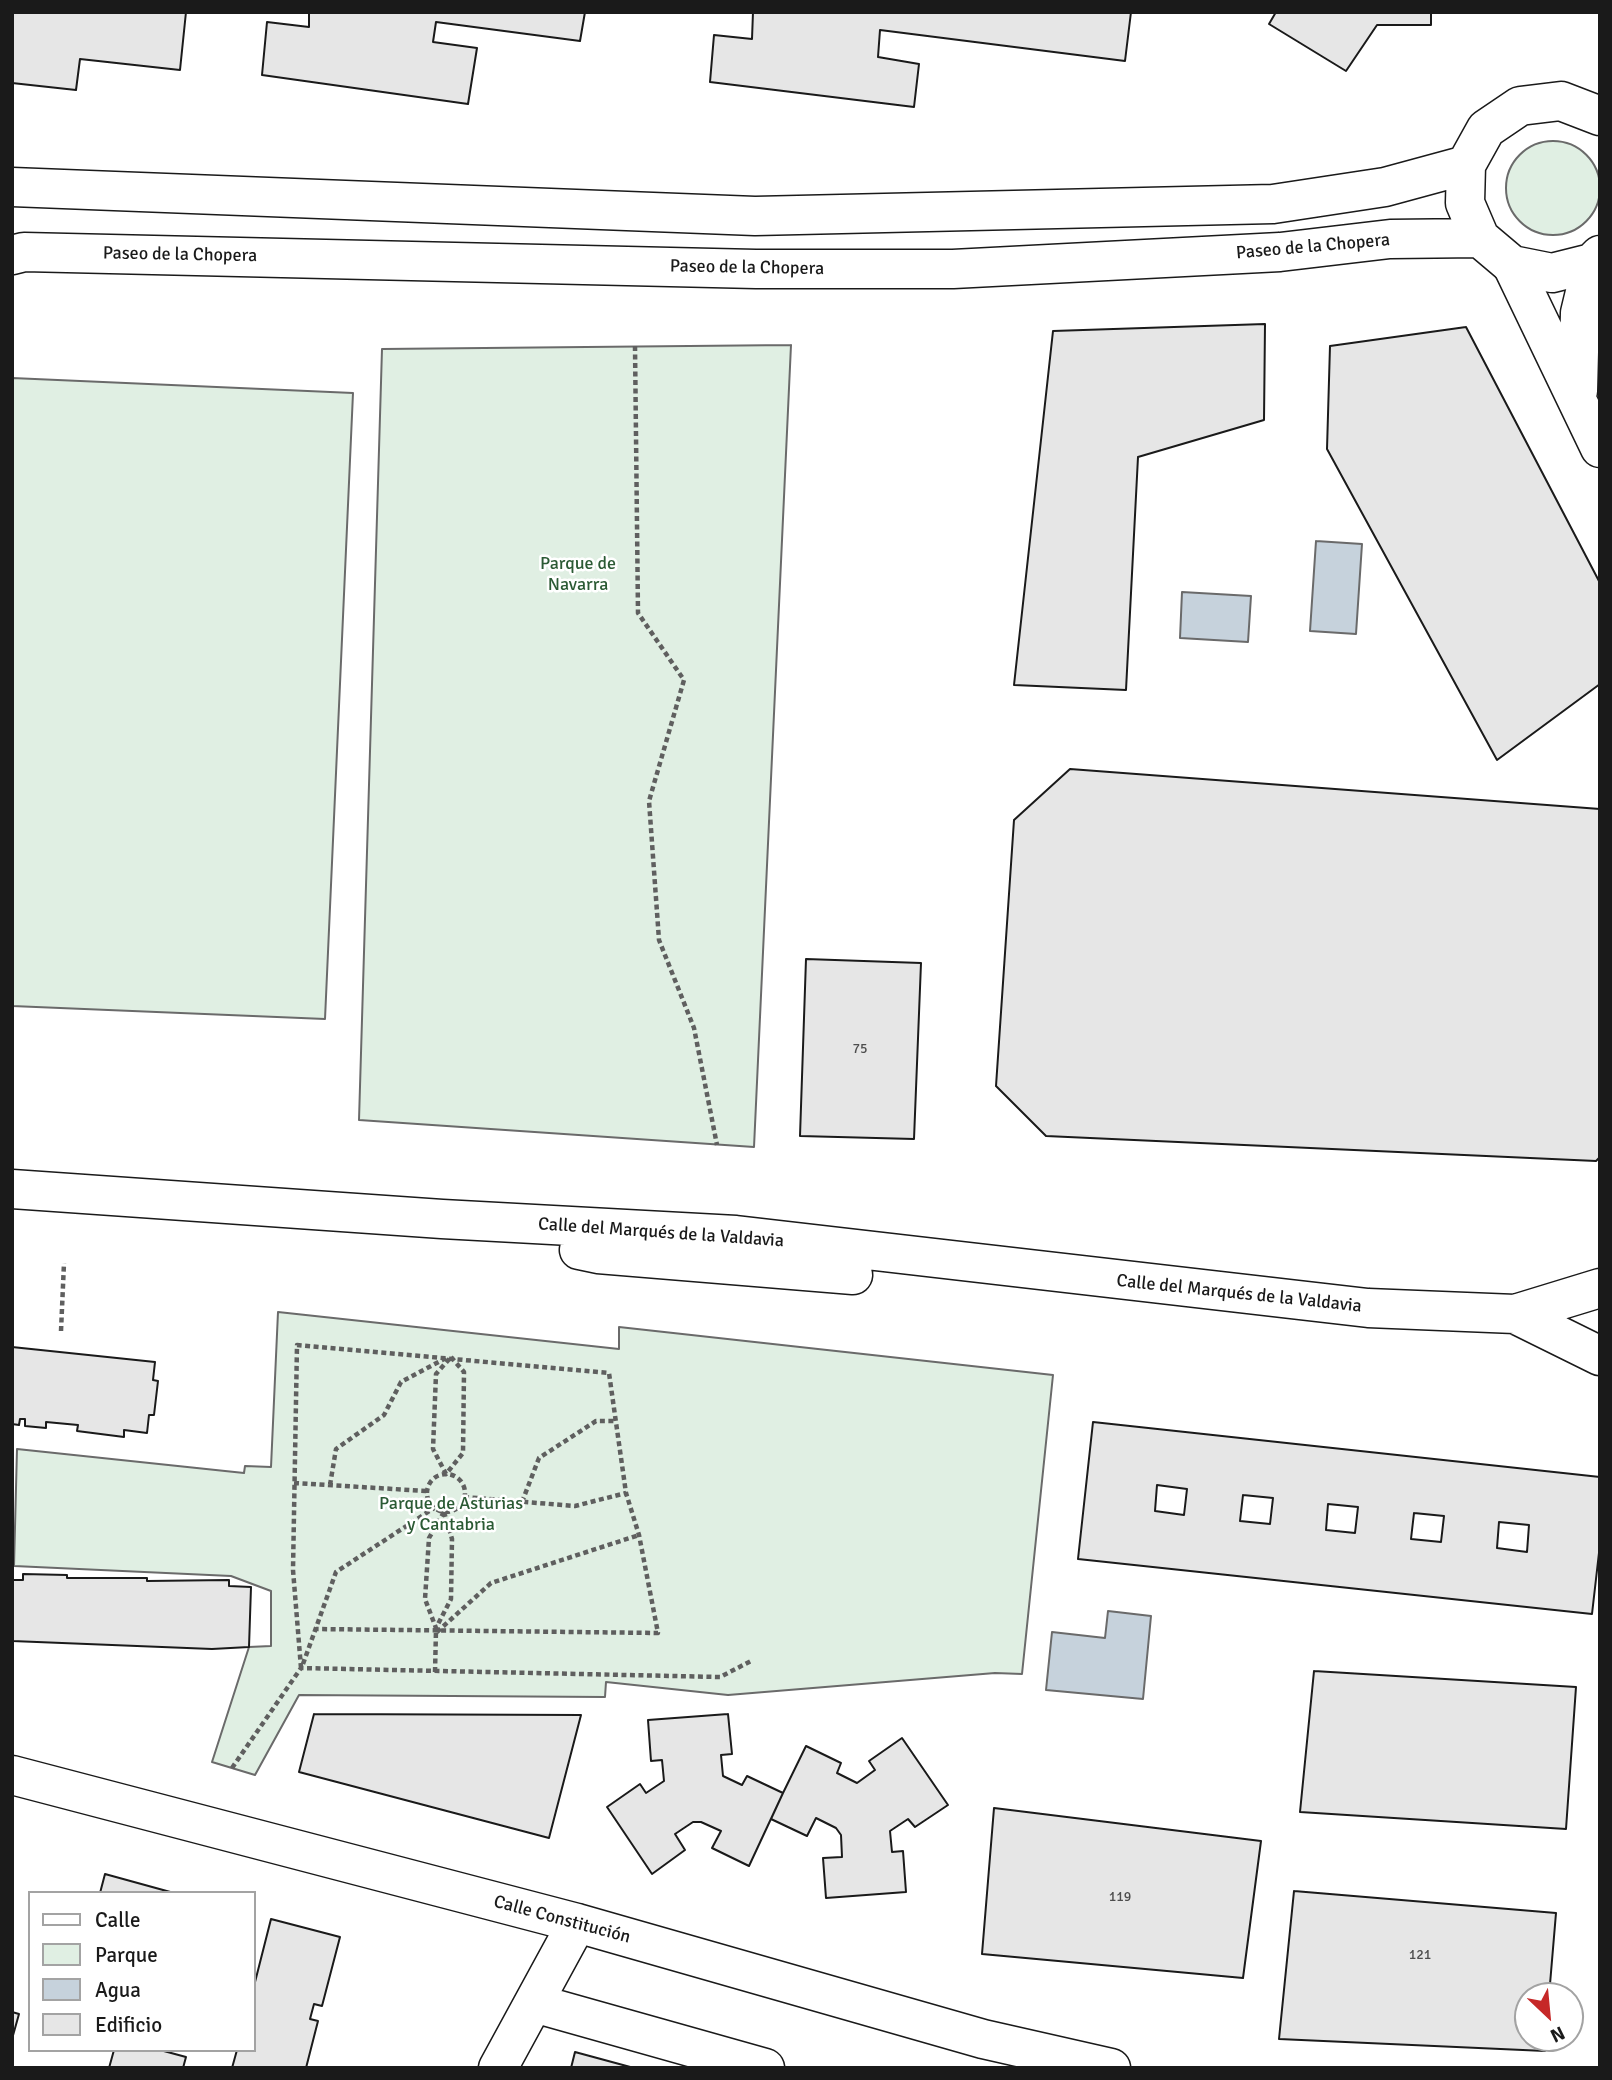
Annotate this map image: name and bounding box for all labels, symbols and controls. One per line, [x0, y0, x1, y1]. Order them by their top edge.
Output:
street label: Paseo de la Chopera [1235, 230, 1391, 264]
street label: Paseo de la Chopera [103, 243, 257, 267]
street label: Paseo de la Chopera [670, 256, 824, 280]
park label: Parque de Navarra [540, 553, 616, 596]
house number: 75 [852, 1041, 868, 1057]
street label: Calle del Marqués de la Valdavia [537, 1214, 785, 1252]
street label: Calle del Marqués de la Valdavia [1115, 1270, 1363, 1318]
park label: Parque de Asturias y Cantabria [379, 1493, 523, 1536]
house number: 119 [1109, 1889, 1131, 1905]
legend [28, 1891, 256, 2052]
street label: Calle Constitución [491, 1891, 633, 1949]
text: Calle [95, 1907, 141, 1933]
text: Parque [95, 1942, 158, 1968]
house number: 121 [1409, 1947, 1431, 1963]
text: Agua [95, 1977, 141, 2003]
north arrow [1514, 1982, 1584, 2052]
text: Edificio [95, 2012, 162, 2038]
text: N [1546, 2020, 1569, 2048]

